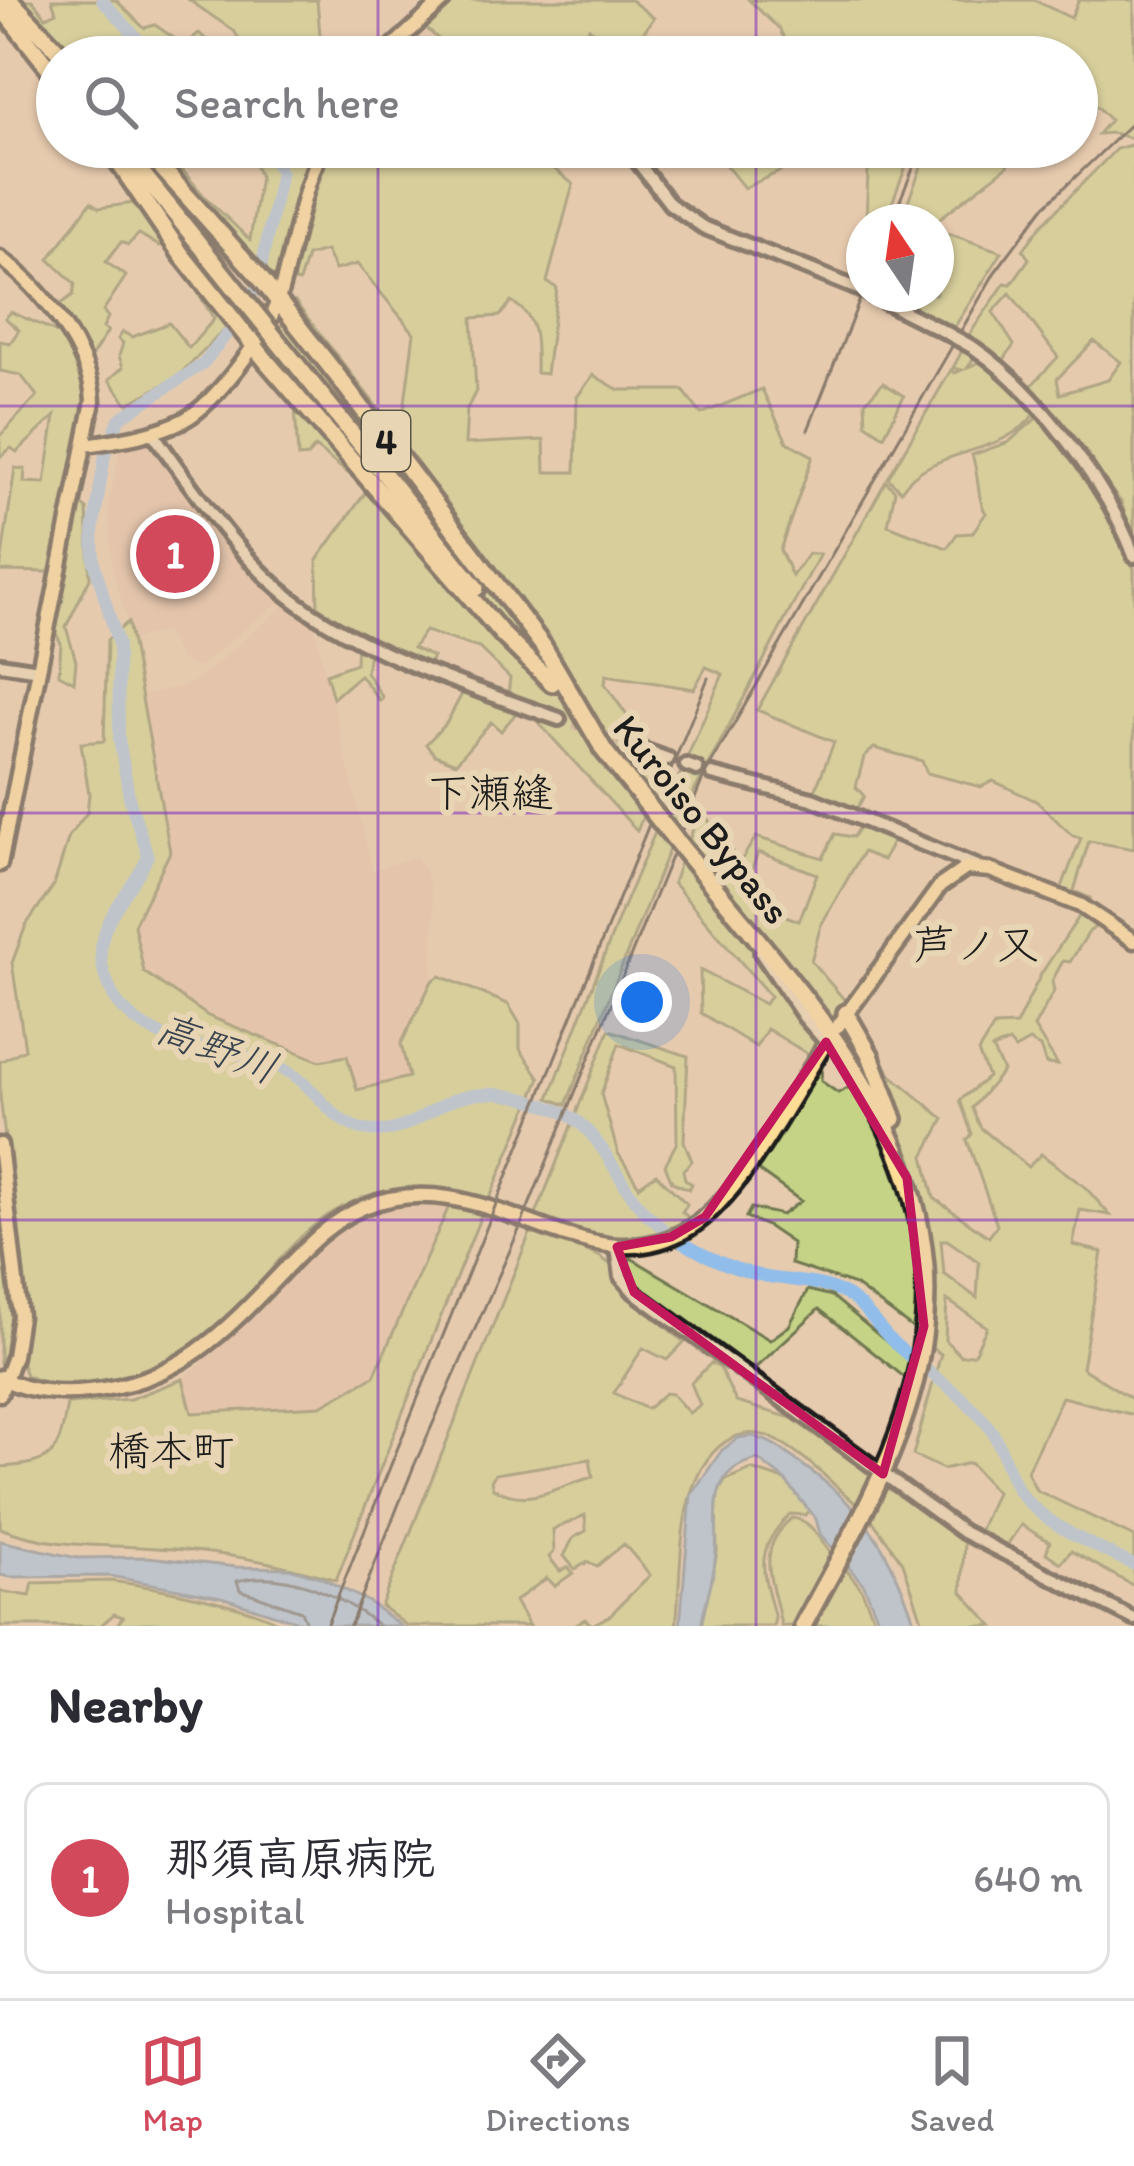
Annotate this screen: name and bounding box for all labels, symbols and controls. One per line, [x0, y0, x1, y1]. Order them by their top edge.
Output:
search box [36, 36, 1098, 168]
icon: search [78, 69, 144, 135]
text: Search here [174, 75, 400, 129]
north arrow [846, 204, 954, 312]
road number: 4 [362, 411, 410, 471]
pin: 1 [136, 509, 214, 599]
street label: Kuroiso Bypass [603, 705, 801, 933]
district label: 下瀬縫 [427, 767, 553, 818]
district label: 芦ノ又 [913, 919, 1039, 970]
your location [612, 972, 672, 1032]
water label: 高野川 [149, 1002, 285, 1094]
district label: 橋本町 [108, 1425, 234, 1476]
text: Nearby [48, 1674, 203, 1735]
text: 那須高原病院 [165, 1831, 435, 1885]
text: 1 [81, 1855, 99, 1902]
text: 640 m [973, 1855, 1083, 1902]
text: Hospital [165, 1887, 304, 1934]
tab: Map [140, 2028, 206, 2139]
tab: Directions [485, 2028, 630, 2139]
tab: Saved [910, 2028, 994, 2139]

